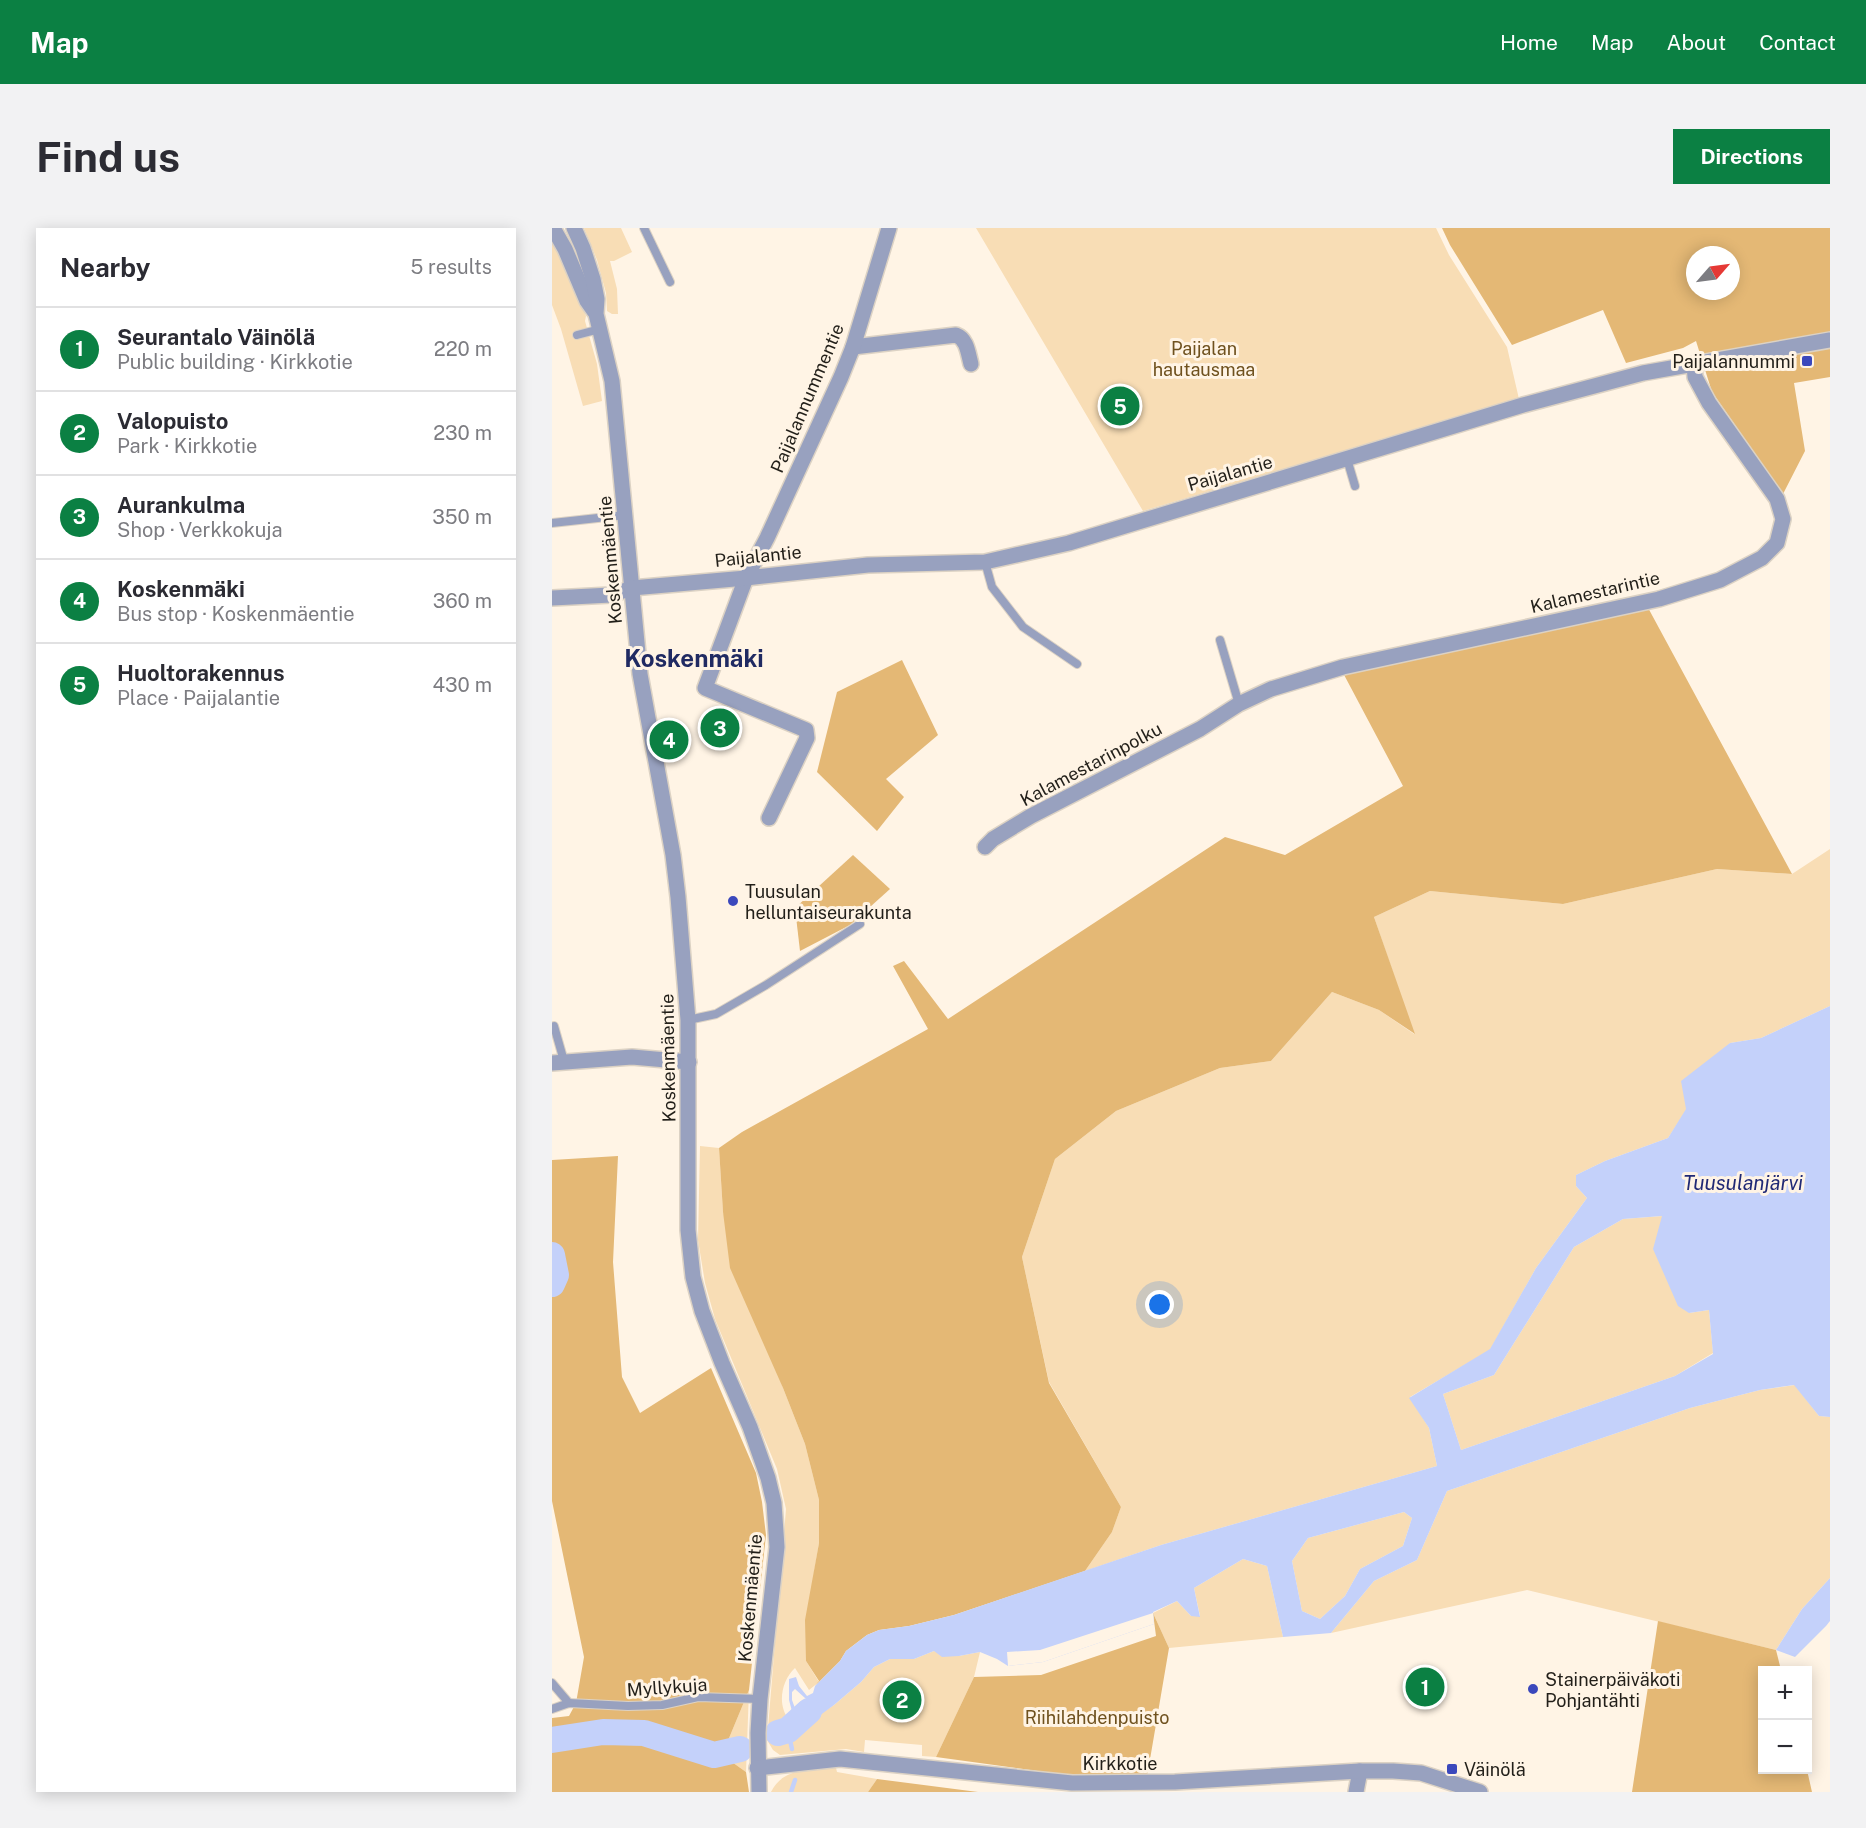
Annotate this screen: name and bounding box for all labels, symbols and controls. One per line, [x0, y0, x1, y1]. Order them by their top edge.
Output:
text: Map [30, 26, 89, 59]
text: Home [1500, 30, 1558, 55]
text: Map [1591, 30, 1634, 55]
text: About [1667, 30, 1726, 55]
text: Contact [1759, 30, 1836, 55]
button: Directions [1673, 129, 1830, 184]
text: Find us [36, 132, 180, 181]
north arrow [1686, 246, 1740, 300]
text: Nearby [60, 252, 150, 283]
text: 5 results [410, 255, 492, 279]
street label: Paijalannummentie [766, 320, 848, 476]
text: Seurantalo Väinölä [117, 324, 315, 350]
text: 1 [75, 337, 84, 361]
text: 220 m [434, 337, 492, 361]
park label: Paijalan hautausmaa [1153, 338, 1255, 380]
text: Public building · Kirkkotie [117, 350, 353, 374]
place label: Paijalannummi [1672, 351, 1795, 372]
marker: Paijalannummi [1800, 354, 1814, 368]
pin: 5 [1100, 384, 1140, 429]
text: Valopuisto [117, 408, 228, 434]
text: 2 [73, 421, 86, 445]
text: 230 m [433, 421, 492, 445]
text: Park · Kirkkotie [117, 434, 257, 458]
street label: Paijalantie [1185, 451, 1275, 495]
text: Aurankulma [117, 492, 245, 518]
street label: Koskenmäentie [594, 495, 626, 625]
text: 3 [73, 505, 86, 529]
text: 350 m [432, 505, 492, 529]
text: Shop · Verkkokuja [117, 518, 283, 542]
street label: Paijalantie [713, 541, 803, 571]
street label: Kalamestarintie [1528, 567, 1662, 617]
text: Koskenmäki [117, 576, 245, 602]
text: 4 [73, 589, 86, 613]
text: 360 m [433, 589, 492, 613]
text: Bus stop · Koskenmäentie [117, 602, 355, 626]
district label: Koskenmäki [624, 644, 764, 672]
text: Huoltorakennus [117, 660, 284, 686]
text: 5 [73, 673, 86, 697]
text: 430 m [433, 673, 492, 697]
text: Place · Paijalantie [117, 686, 280, 710]
pin: 3 [700, 706, 740, 750]
pin: 4 [650, 718, 688, 762]
street label: Kalamestarinpolku [1017, 718, 1165, 810]
place label: Tuusulan helluntaiseurakunta [745, 881, 912, 923]
marker: Tuusulan helluntaiseurakunta [726, 894, 740, 908]
street label: Koskenmäentie [656, 994, 680, 1122]
water label: Tuusulanjärvi [1683, 1171, 1803, 1195]
your location [1145, 1290, 1174, 1319]
street label: Koskenmäentie [734, 1533, 766, 1663]
pin: 1 [1406, 1664, 1444, 1710]
map controls [1758, 1666, 1812, 1774]
button: + [1758, 1666, 1812, 1720]
place label: Stainerpäiväkoti Pohjantähti [1545, 1669, 1681, 1711]
street label: Myllykuja [626, 1674, 708, 1700]
pin: 2 [882, 1678, 922, 1722]
marker: Stainerpäiväkoti Pohjantähti [1526, 1682, 1540, 1696]
park label: Riihilahdenpuisto [1025, 1707, 1169, 1728]
button: − [1758, 1720, 1812, 1774]
street label: Kirkkotie [1082, 1753, 1158, 1774]
place label: Väinölä [1464, 1759, 1526, 1780]
marker: Väinölä [1445, 1762, 1459, 1776]

